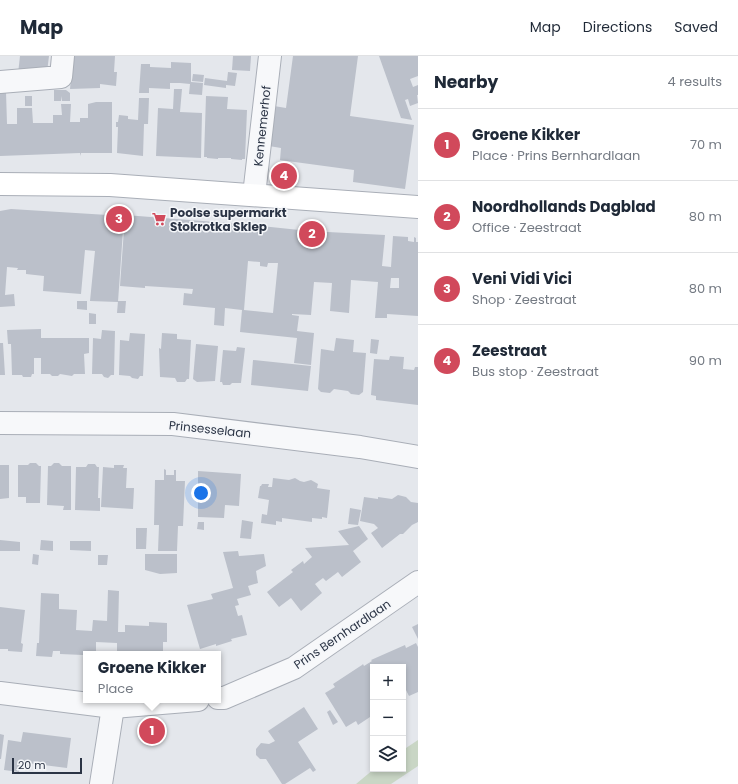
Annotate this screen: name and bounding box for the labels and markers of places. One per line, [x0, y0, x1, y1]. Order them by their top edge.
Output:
pin: 4 [271, 161, 297, 191]
pin: 3 [106, 204, 132, 234]
place label: Poolse supermarkt Stokrotka Sklep [170, 204, 287, 235]
supermarket icon: Poolse supermarkt Stokrotka Sklep [151, 211, 167, 227]
pin: 2 [299, 219, 325, 249]
pin: 1 [139, 716, 165, 746]

